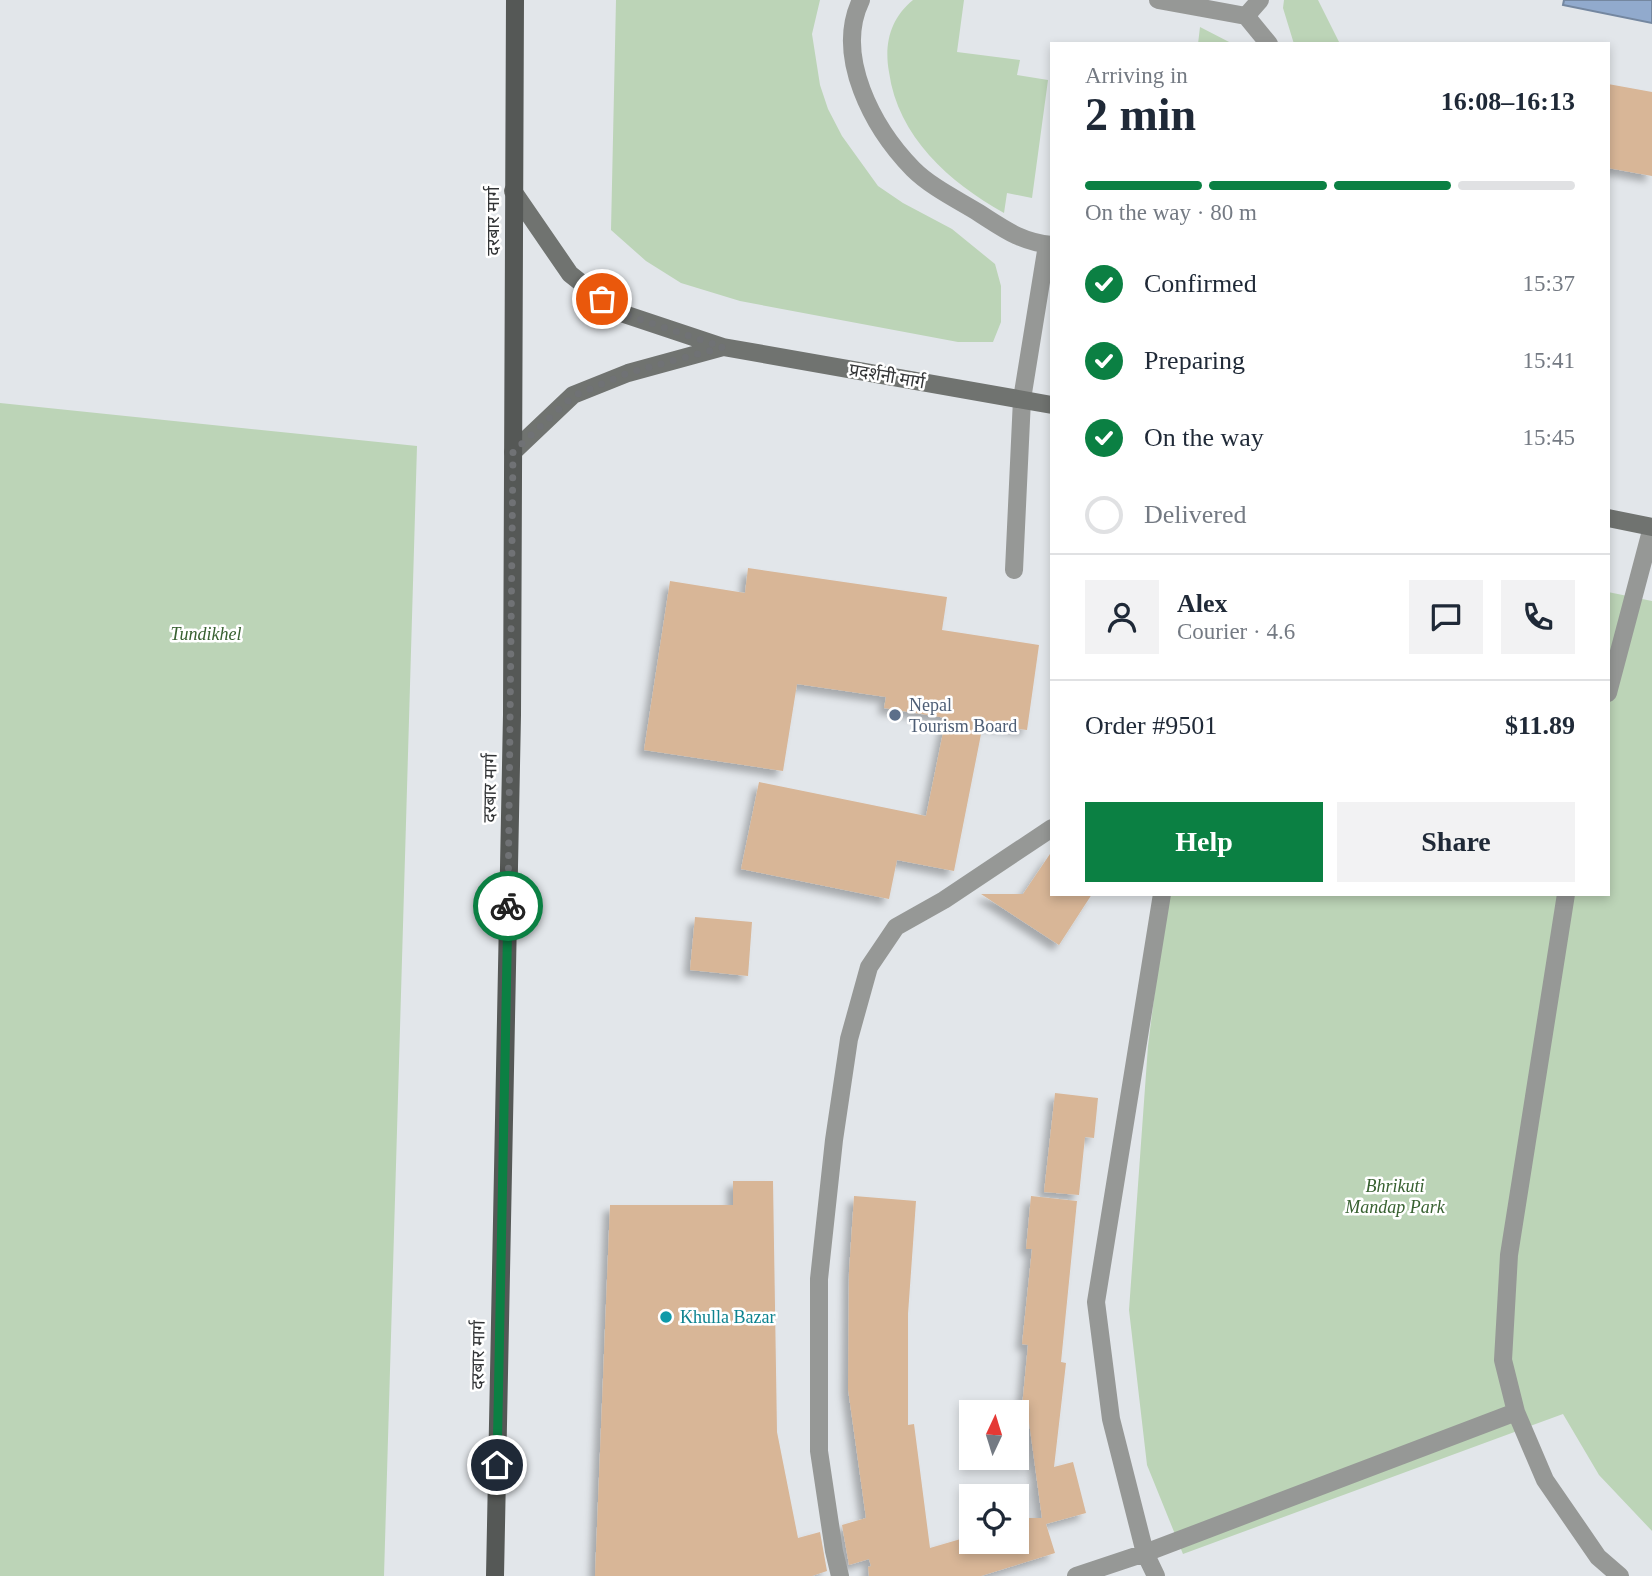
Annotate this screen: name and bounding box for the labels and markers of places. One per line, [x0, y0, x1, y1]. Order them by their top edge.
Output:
pin [572, 269, 632, 329]
place label: Nepal Tourism Board [909, 695, 1017, 736]
marker: Nepal Tourism Board [887, 707, 903, 723]
place label: Khulla Bazar [680, 1307, 775, 1327]
marker: Khulla Bazar [658, 1309, 674, 1325]
pin [467, 1435, 527, 1495]

